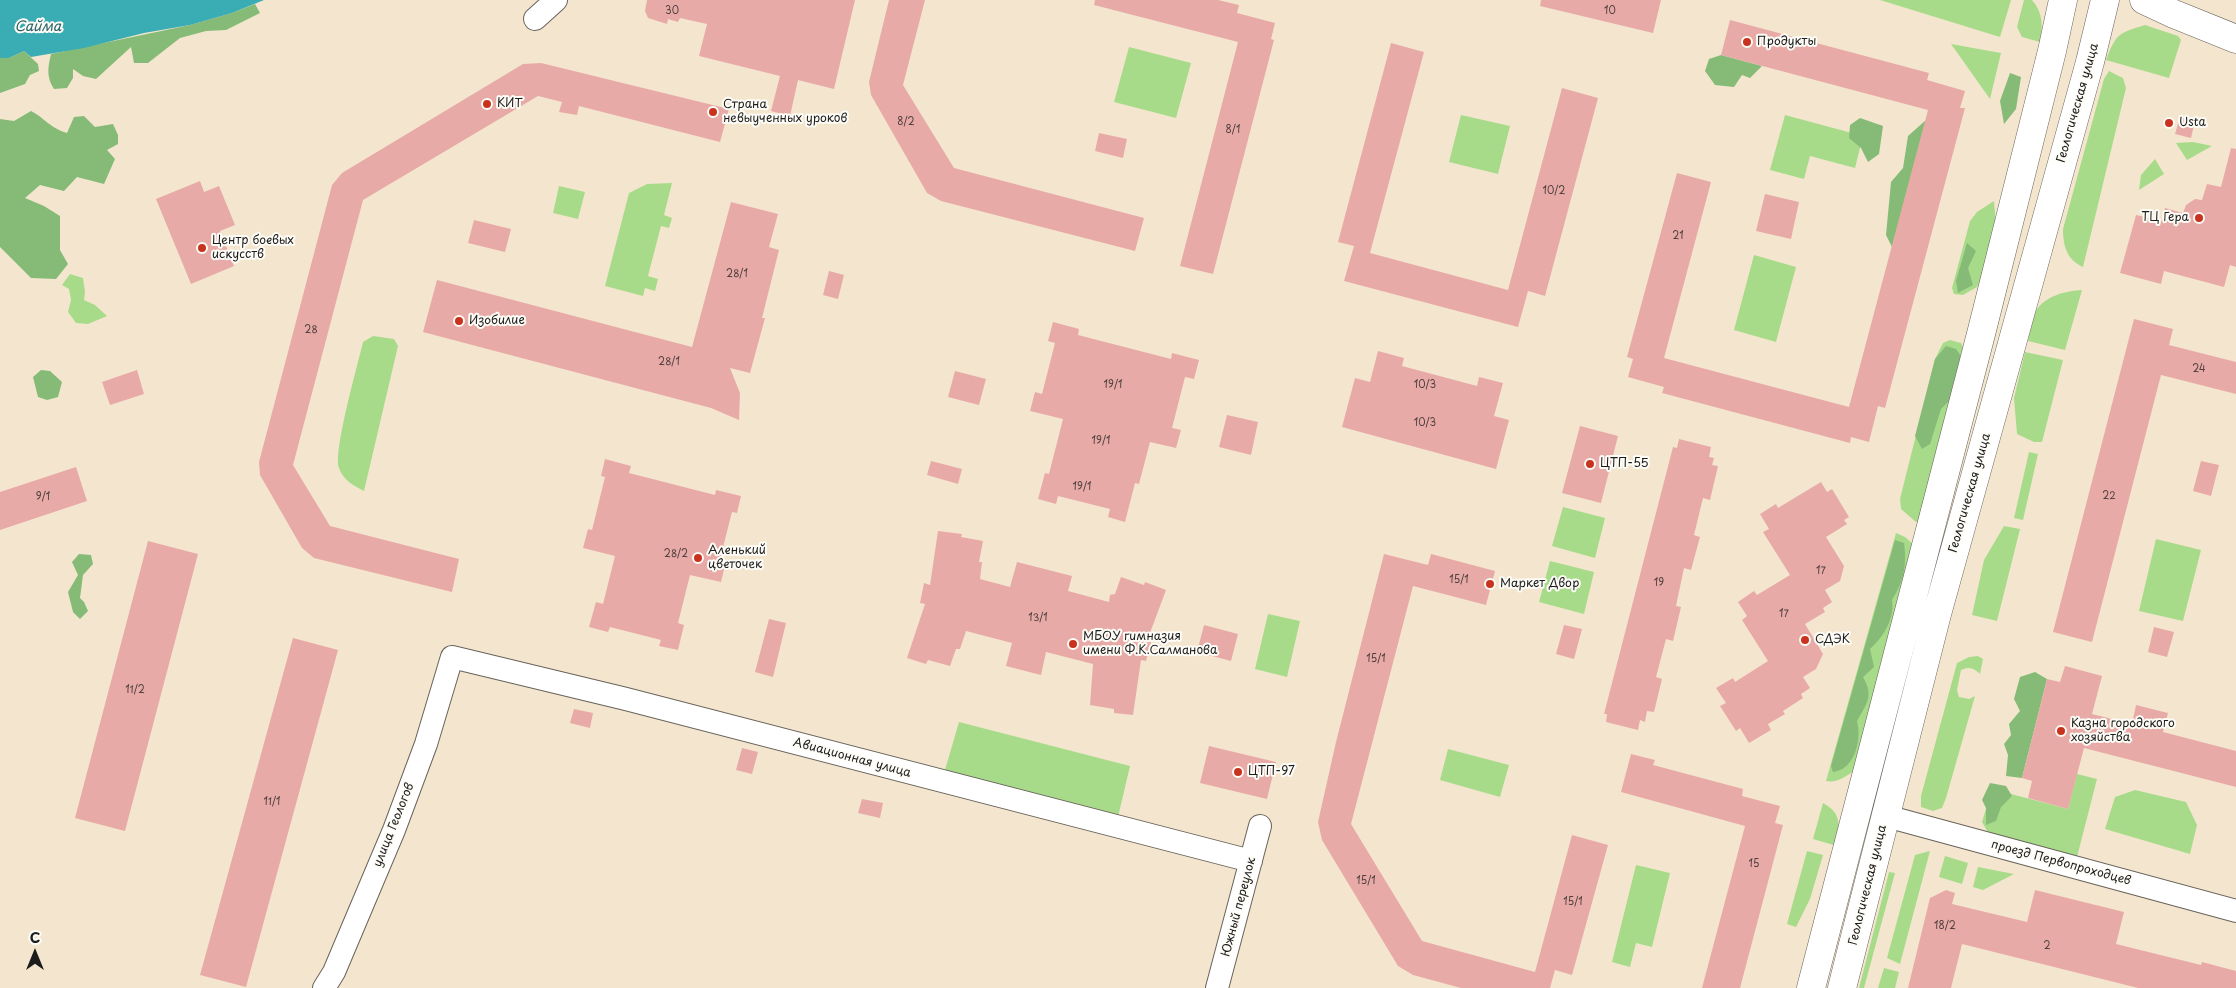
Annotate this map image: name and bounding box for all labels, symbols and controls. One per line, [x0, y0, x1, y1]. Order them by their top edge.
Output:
house number: 30 [665, 5, 679, 17]
house number: 10 [1604, 5, 1616, 17]
water label: Сайма [15, 19, 61, 35]
place label: Продукты [1757, 35, 1816, 49]
marker: Продукты [1741, 36, 1753, 48]
street label: Геологическая улица [2054, 42, 2102, 164]
place label: КИТ [497, 97, 523, 111]
marker: КИТ [481, 98, 493, 110]
place label: Страна невыученных уроков [723, 98, 847, 126]
marker: Страна невыученных уроков [707, 106, 719, 118]
house number: 8/2 [897, 116, 915, 128]
place label: Usta [2179, 116, 2206, 130]
marker: Usta [2163, 117, 2175, 129]
house number: 8/1 [1226, 124, 1240, 136]
house number: 10/2 [1543, 185, 1565, 197]
place label: ТЦ Гера [2141, 211, 2189, 225]
marker: ТЦ Гера [2193, 212, 2205, 224]
house number: 21 [1672, 230, 1684, 242]
place label: Центр боевых искусств [212, 234, 294, 262]
marker: Центр боевых искусств [196, 242, 208, 254]
house number: 28/1 [726, 268, 748, 280]
place label: Изобилие [469, 314, 525, 328]
marker: Изобилие [453, 315, 465, 327]
house number: 28 [304, 324, 318, 336]
house number: 28/1 [658, 356, 680, 368]
house number: 24 [2192, 363, 2206, 375]
house number: 19/1 [1104, 379, 1122, 391]
house number: 10/3 [1414, 379, 1436, 391]
house number: 10/3 [1414, 417, 1436, 429]
street label: Геологическая улица [1946, 432, 1994, 554]
house number: 19/1 [1092, 435, 1110, 447]
place label: ЦТП-55 [1600, 457, 1649, 471]
marker: ЦТП-55 [1584, 458, 1596, 470]
house number: 19/1 [1073, 481, 1091, 493]
house number: 22 [2102, 490, 2116, 502]
house number: 9/1 [36, 491, 50, 503]
place label: Аленький цветочек [708, 544, 766, 572]
house number: 28/2 [664, 548, 688, 560]
marker: Аленький цветочек [692, 552, 704, 564]
house number: 17 [1816, 565, 1826, 577]
house number: 15/1 [1449, 574, 1469, 586]
place label: Маркет Двор [1500, 577, 1579, 591]
house number: 19 [1654, 577, 1664, 589]
marker: Маркет Двор [1484, 578, 1496, 590]
house number: 17 [1779, 608, 1789, 620]
house number: 13/1 [1028, 612, 1048, 624]
place label: МБОУ гимназия имени Ф.К.Салманова [1083, 630, 1217, 658]
place label: СДЭК [1815, 633, 1850, 647]
marker: СДЭК [1799, 634, 1811, 646]
marker: МБОУ гимназия имени Ф.К.Салманова [1067, 638, 1079, 650]
house number: 15/1 [1366, 653, 1386, 665]
house number: 11/2 [125, 684, 145, 696]
place label: Казна городского хозяйства [2071, 717, 2175, 745]
marker: Казна городского хозяйства [2055, 725, 2067, 737]
street label: Авиационная улица [791, 735, 913, 781]
place label: ЦТП-97 [1248, 765, 1295, 779]
marker: ЦТП-97 [1232, 766, 1244, 778]
street label: улица Геологов [371, 781, 417, 869]
house number: 11/1 [264, 796, 280, 808]
street label: Геологическая улица [1846, 823, 1890, 947]
street label: проезд Первопроходцев [1990, 837, 2132, 889]
street label: Южный переулок [1219, 856, 1259, 958]
house number: 15 [1749, 858, 1759, 870]
house number: 15/1 [1356, 875, 1376, 887]
house number: 15/1 [1563, 896, 1583, 908]
house number: 18/2 [1934, 920, 1956, 932]
text: С [30, 927, 40, 948]
north arrow [10, 928, 60, 978]
house number: 2 [2043, 940, 2051, 952]

